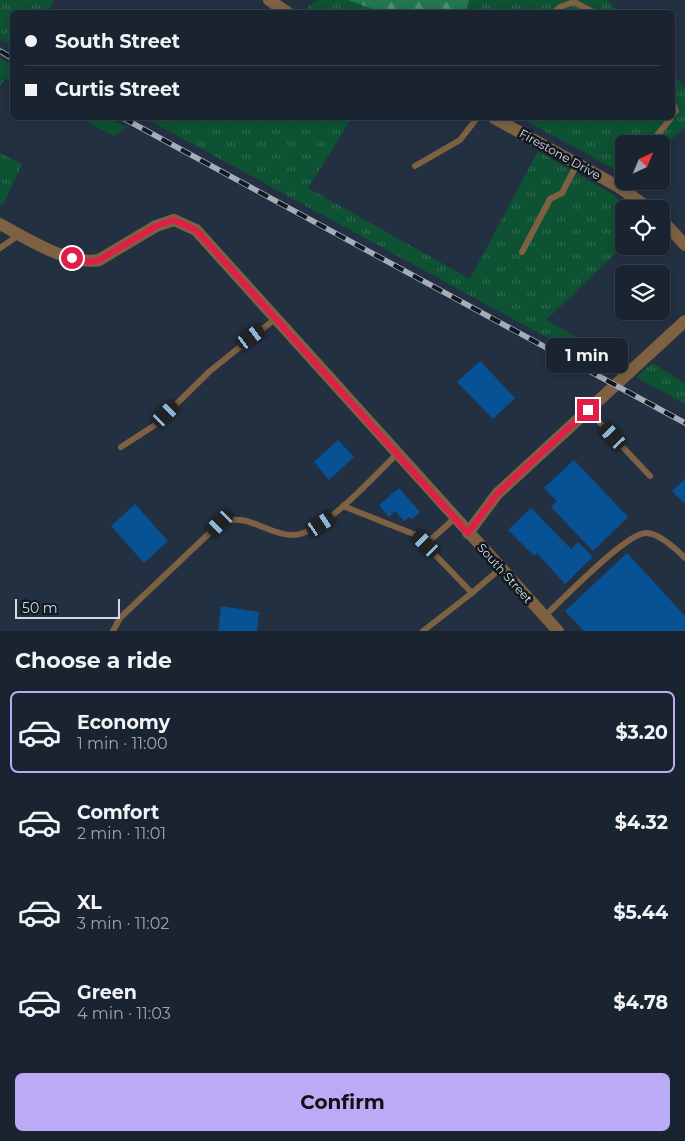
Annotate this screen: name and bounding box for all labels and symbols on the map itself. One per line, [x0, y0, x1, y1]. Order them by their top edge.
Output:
street label: Firestone Drive [517, 125, 603, 183]
north arrow [615, 135, 670, 190]
route start [61, 247, 83, 269]
car [234, 322, 267, 352]
callout: 1 min [547, 338, 629, 372]
car [149, 398, 182, 430]
route end [577, 399, 599, 421]
car [597, 420, 628, 452]
car [203, 507, 236, 539]
car [304, 509, 337, 539]
car [410, 528, 441, 560]
street label: South Street [474, 540, 536, 606]
scale bar [15, 596, 120, 619]

